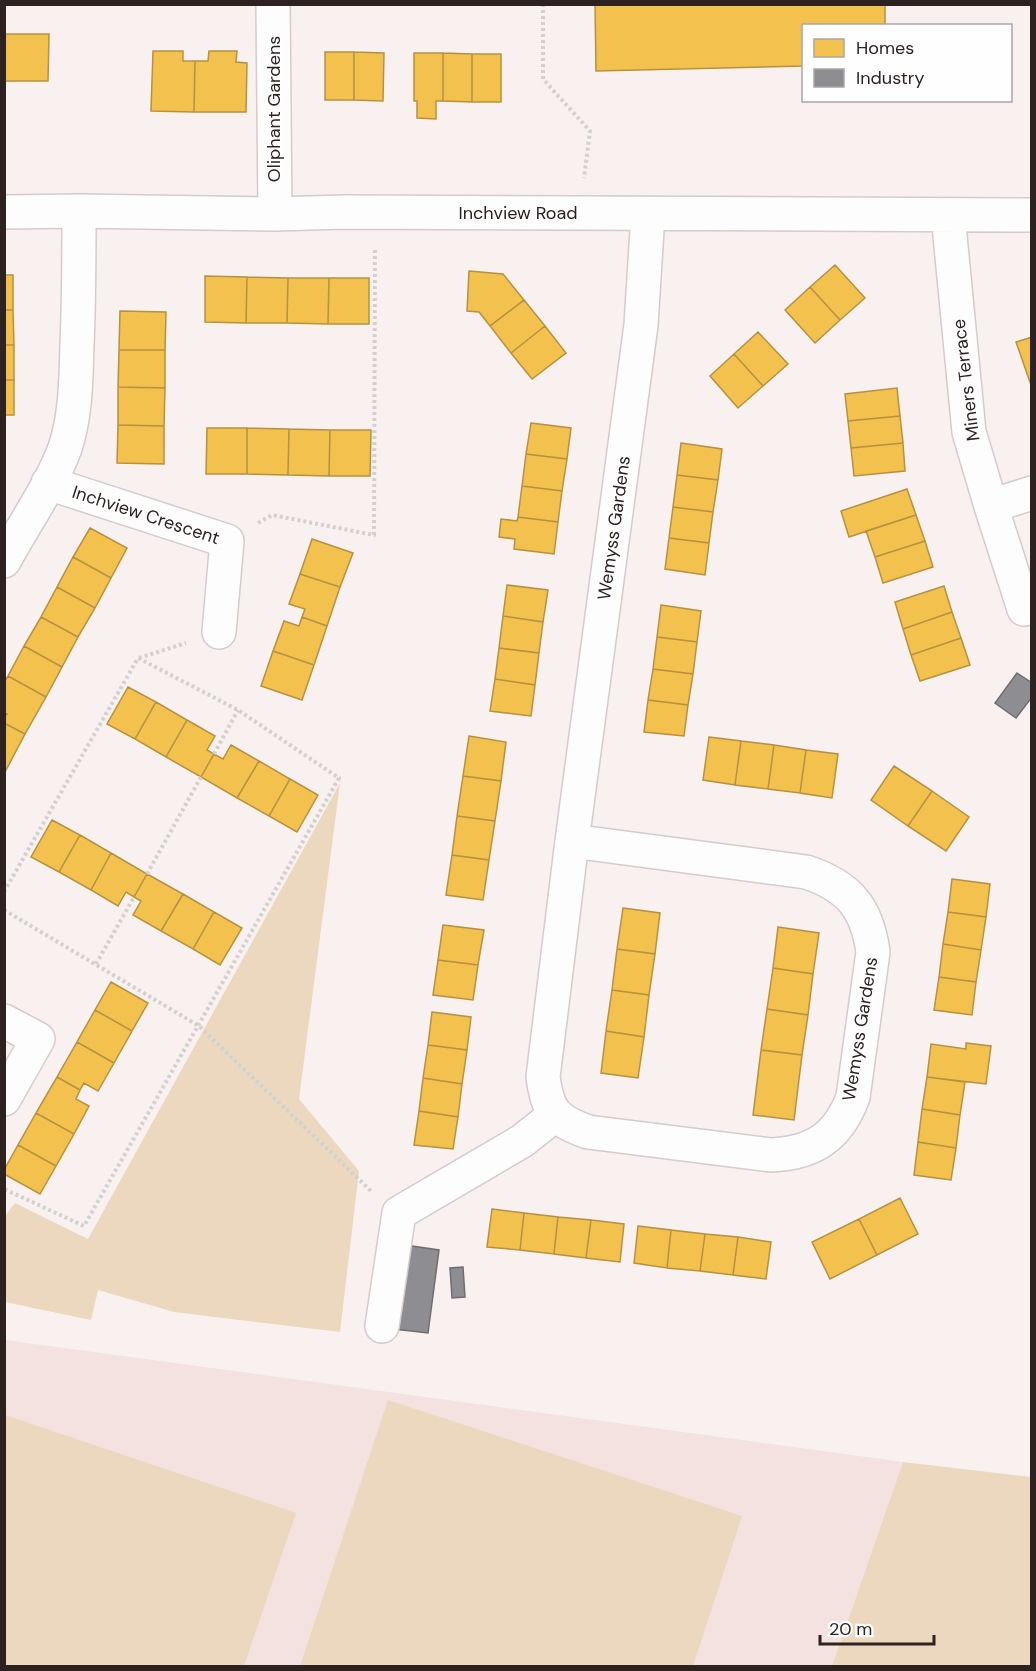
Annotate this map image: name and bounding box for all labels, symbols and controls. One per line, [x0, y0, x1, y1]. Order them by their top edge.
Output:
legend [802, 24, 1012, 102]
street label: Oliphant Gardens [262, 36, 286, 182]
text: Homes [856, 36, 914, 60]
text: Industry [856, 66, 925, 90]
street label: Inchview Road [458, 201, 578, 225]
street label: Miners Terrace [947, 318, 985, 442]
street label: Wemyss Gardens [592, 454, 636, 602]
street label: Inchview Crescent [69, 480, 223, 550]
street label: Wemyss Gardens [837, 955, 883, 1103]
scale bar [820, 1608, 934, 1646]
text: 20 m [829, 1617, 872, 1641]

